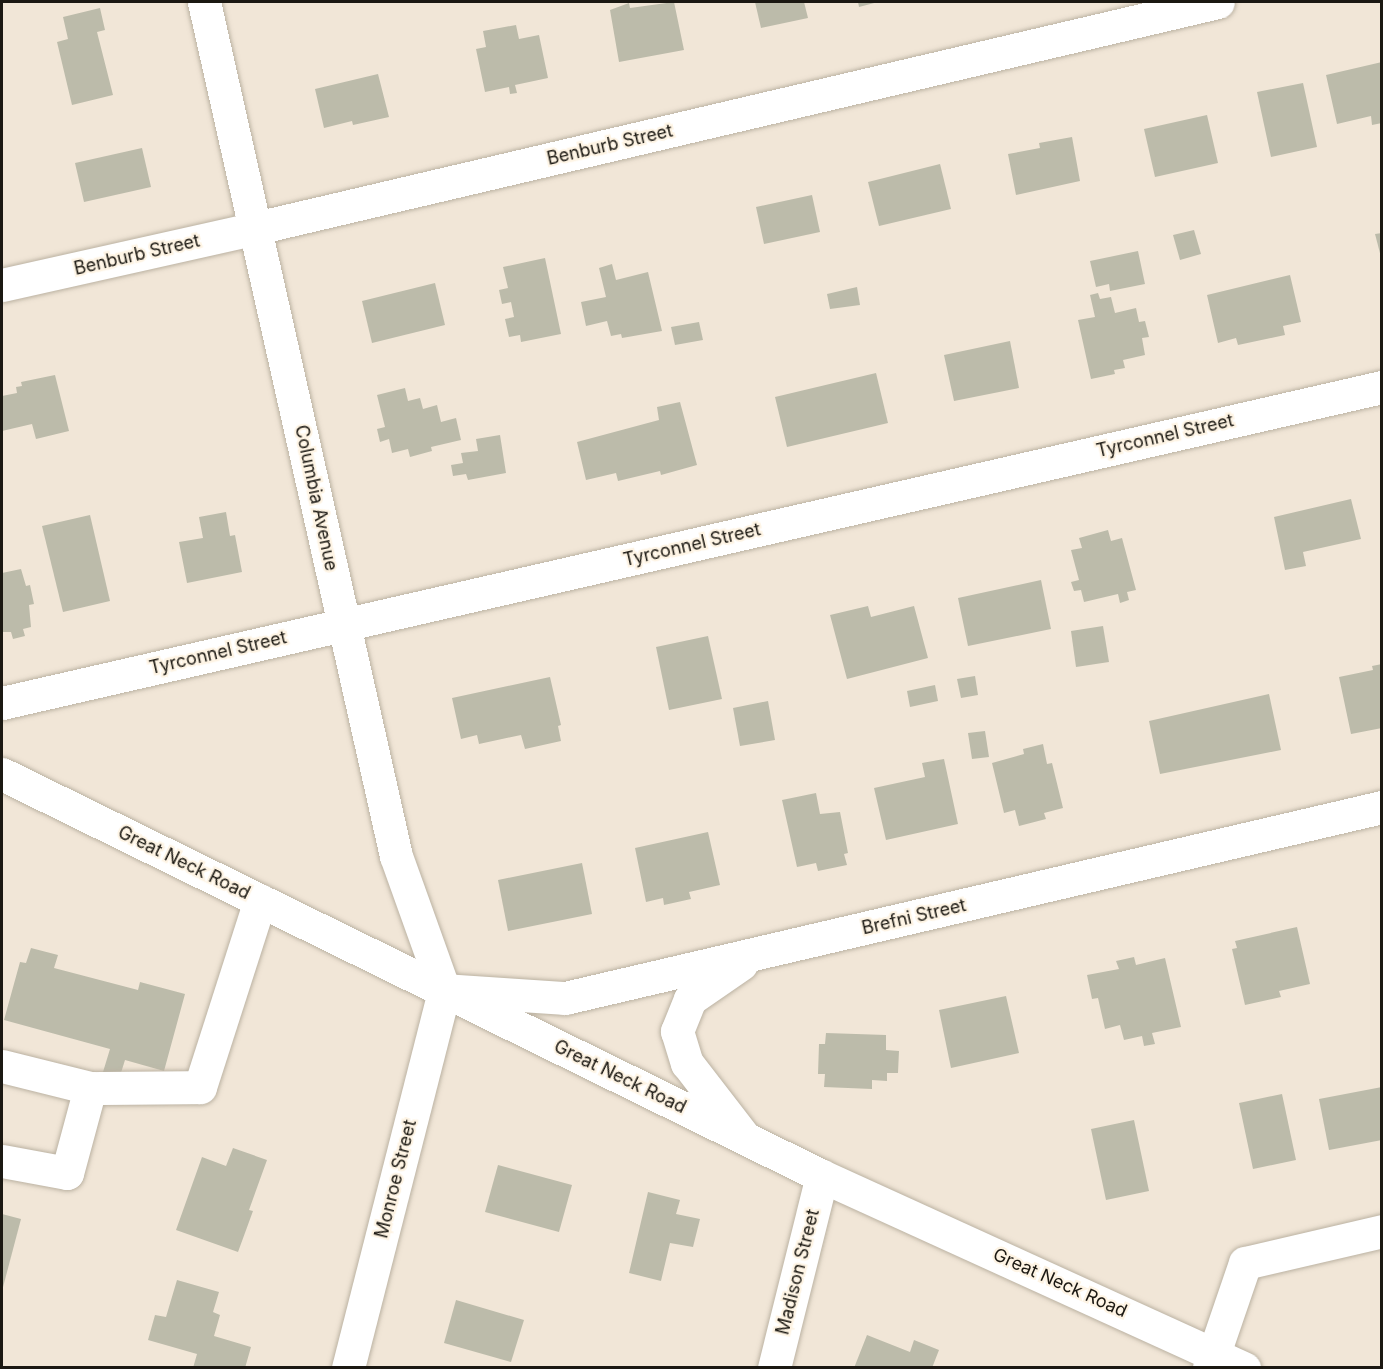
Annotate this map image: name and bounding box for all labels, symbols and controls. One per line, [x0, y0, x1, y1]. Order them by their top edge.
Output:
street label: Benburb Street [545, 120, 675, 170]
street label: Benburb Street [72, 230, 202, 280]
street label: Tyrconnel Street [1094, 410, 1236, 462]
street label: Columbia Avenue [290, 423, 342, 573]
street label: Tyrconnel Street [621, 519, 763, 571]
street label: Tyrconnel Street [147, 627, 289, 679]
street label: Great Neck Road [114, 822, 254, 904]
street label: Brefni Street [860, 895, 968, 939]
street label: Great Neck Road [550, 1036, 690, 1118]
street label: Monroe Street [371, 1118, 421, 1240]
street label: Madison Street [772, 1207, 824, 1337]
street label: Great Neck Road [990, 1244, 1130, 1322]

